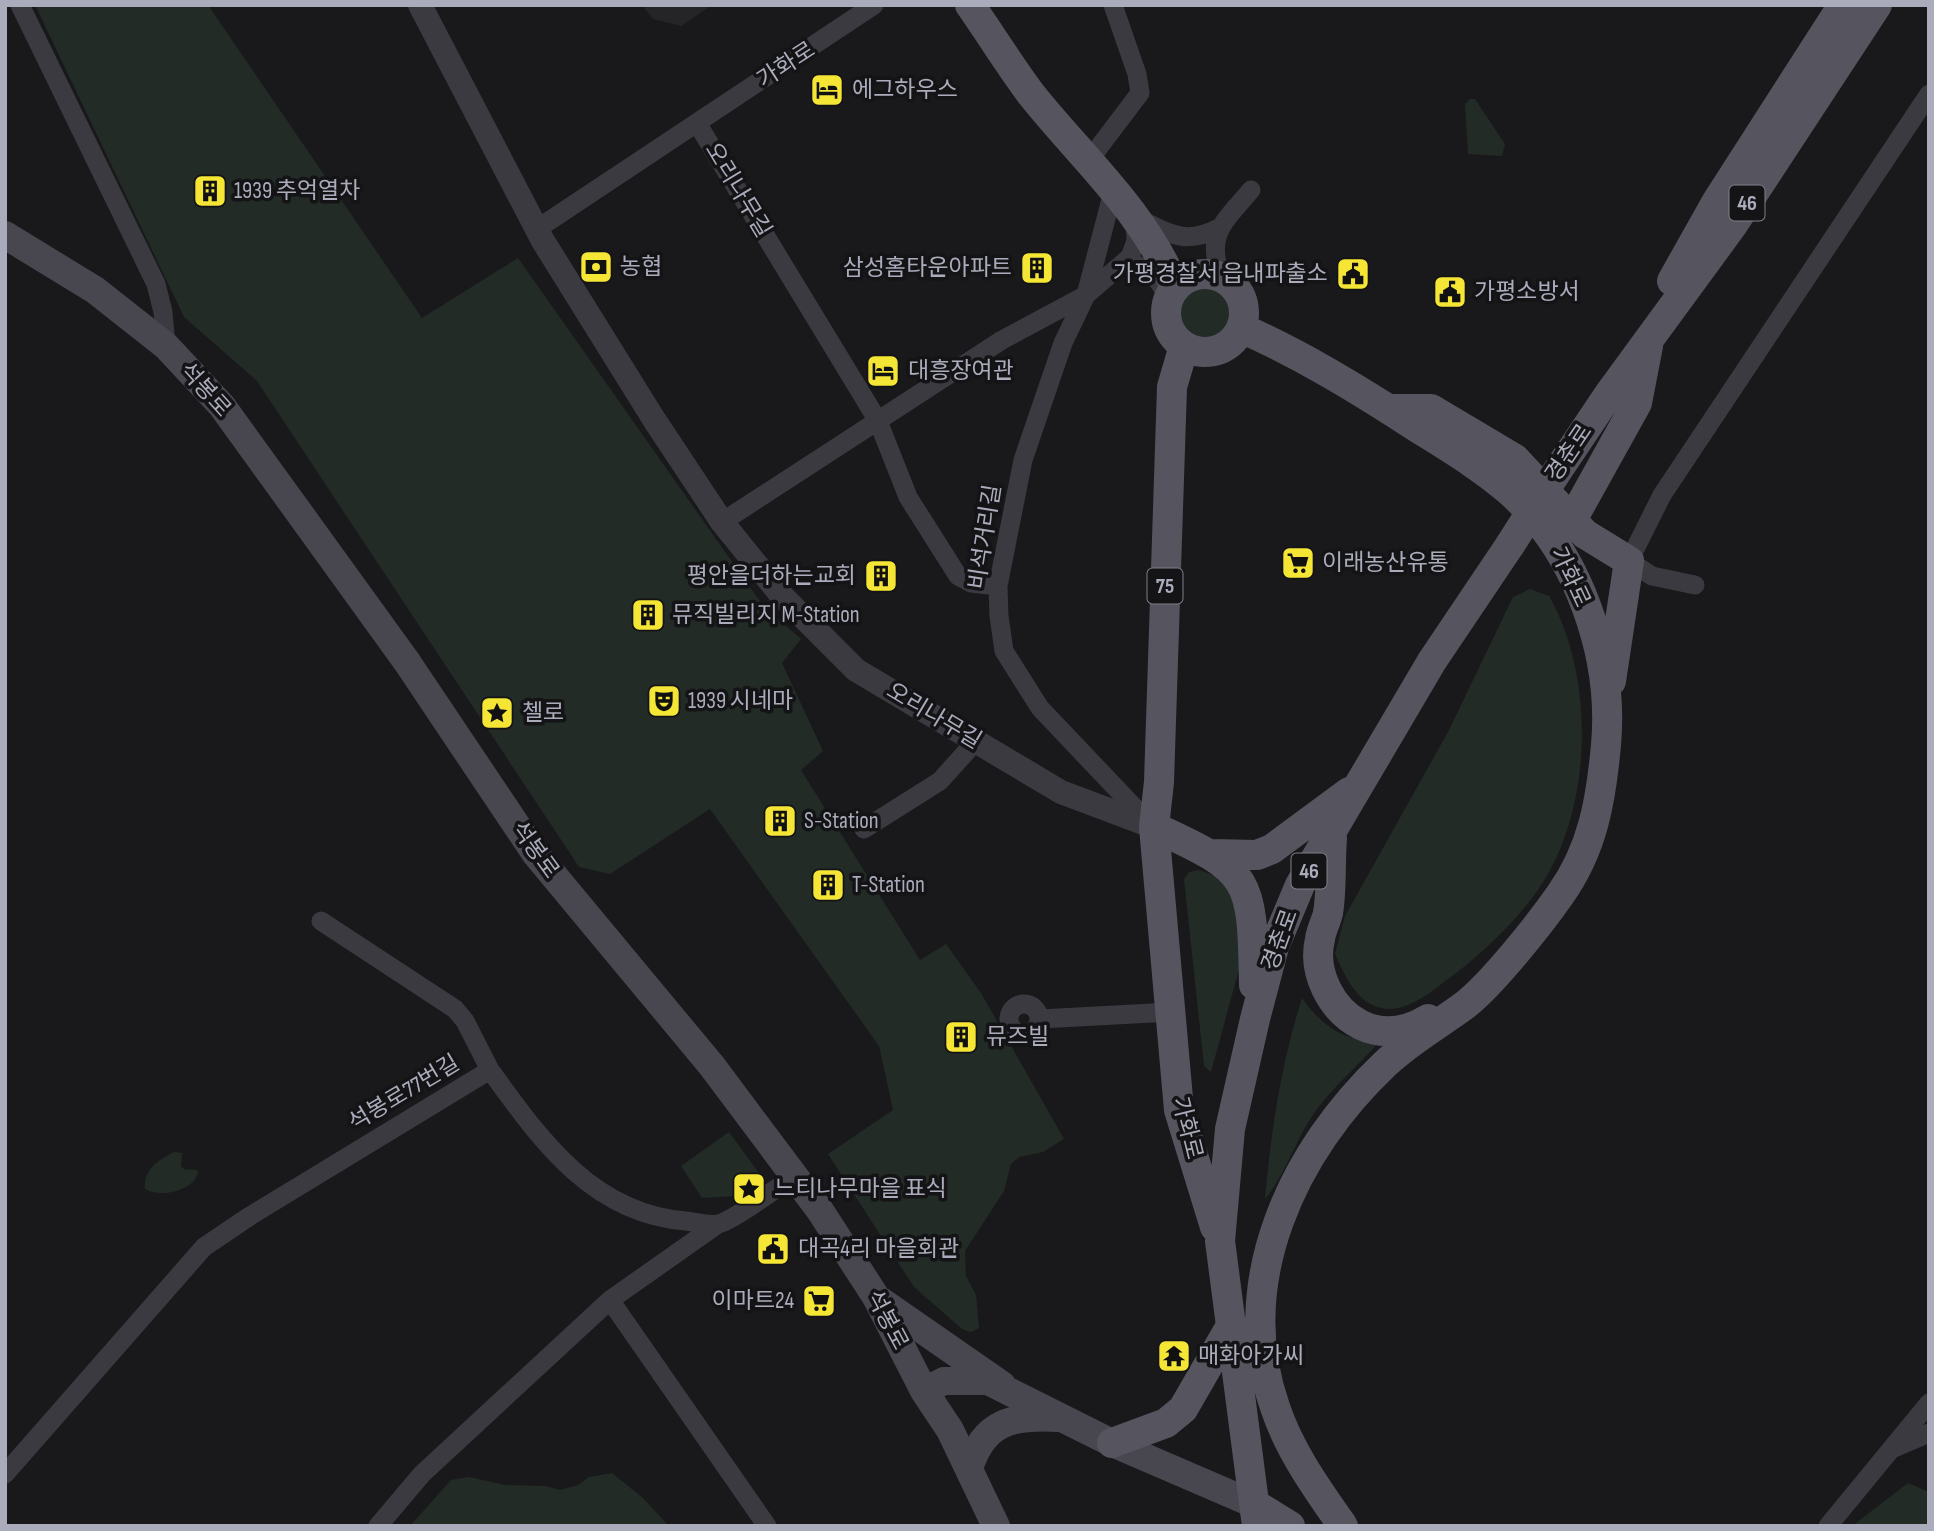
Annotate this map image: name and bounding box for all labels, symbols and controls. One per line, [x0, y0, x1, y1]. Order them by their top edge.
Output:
street label: 가화로 [752, 36, 820, 94]
hotel icon: 에그하우스 [808, 71, 846, 109]
place label: 에그하우스 [852, 76, 958, 104]
street label: 오리나무길 [699, 137, 777, 243]
building icon: 1939 추억열차 [191, 172, 229, 210]
place label: 1939 추억열차 [234, 177, 360, 205]
road number: 46 [1730, 186, 1764, 220]
bank icon: 농협 [577, 248, 615, 286]
building icon: 삼성홈타운아파트 [1018, 249, 1056, 287]
place label: 농협 [620, 253, 662, 281]
place label: 삼성홈타운아파트 [843, 254, 1012, 282]
public building icon: 가평경찰서 읍내파출소 [1334, 255, 1372, 293]
place label: 가평경찰서 읍내파출소 [1113, 260, 1328, 288]
public building icon: 가평소방서 [1431, 273, 1469, 311]
place label: 가평소방서 [1474, 278, 1580, 306]
hotel icon: 대흥장여관 [864, 352, 902, 390]
street label: 석봉로 [173, 357, 237, 423]
place label: 대흥장여관 [908, 357, 1014, 385]
street label: 경춘로 [1540, 419, 1598, 487]
street label: 비석거리길 [963, 483, 1007, 591]
street label: 가화로 [1544, 542, 1596, 612]
supermarket icon: 이래농산유통 [1279, 544, 1317, 582]
place label: 이래농산유통 [1322, 549, 1449, 577]
building icon: 평안을더하는교회 [862, 557, 900, 595]
place label: 평안을더하는교회 [687, 562, 856, 590]
road number: 75 [1148, 568, 1182, 604]
building icon: 뮤직빌리지 M-Station [629, 596, 667, 634]
place label: 뮤직빌리지 M-Station [672, 601, 860, 629]
street label: 오리나무길 [881, 677, 987, 755]
theatre icon: 1939 시네마 [645, 682, 683, 720]
place label: 1939 시네마 [688, 687, 793, 715]
place icon: 첼로 [478, 694, 516, 732]
place label: 첼로 [522, 699, 564, 727]
building icon: S-Station [761, 802, 799, 840]
place label: S-Station [804, 807, 879, 835]
street label: 석봉로 [505, 816, 565, 884]
road number: 46 [1292, 854, 1326, 888]
building icon: T-Station [809, 866, 847, 904]
place label: T-Station [852, 871, 925, 899]
street label: 경춘로 [1256, 905, 1304, 975]
building icon: 뮤즈빌 [942, 1018, 980, 1056]
place label: 뮤즈빌 [986, 1023, 1049, 1051]
street label: 석봉로77번길 [344, 1049, 464, 1137]
street label: 가화로 [1166, 1094, 1208, 1162]
place icon: 느티나무마을 표식 [730, 1170, 768, 1208]
place label: 느티나무마을 표식 [774, 1175, 947, 1203]
public building icon: 대곡4리 마을회관 [754, 1230, 792, 1268]
place label: 대곡4리 마을회관 [798, 1235, 959, 1263]
supermarket icon: 이마트24 [800, 1282, 838, 1320]
street label: 석봉로 [860, 1285, 914, 1355]
place label: 이마트24 [712, 1287, 794, 1315]
temple icon: 매화아가씨 [1155, 1337, 1193, 1375]
place label: 매화아가씨 [1198, 1342, 1304, 1370]

